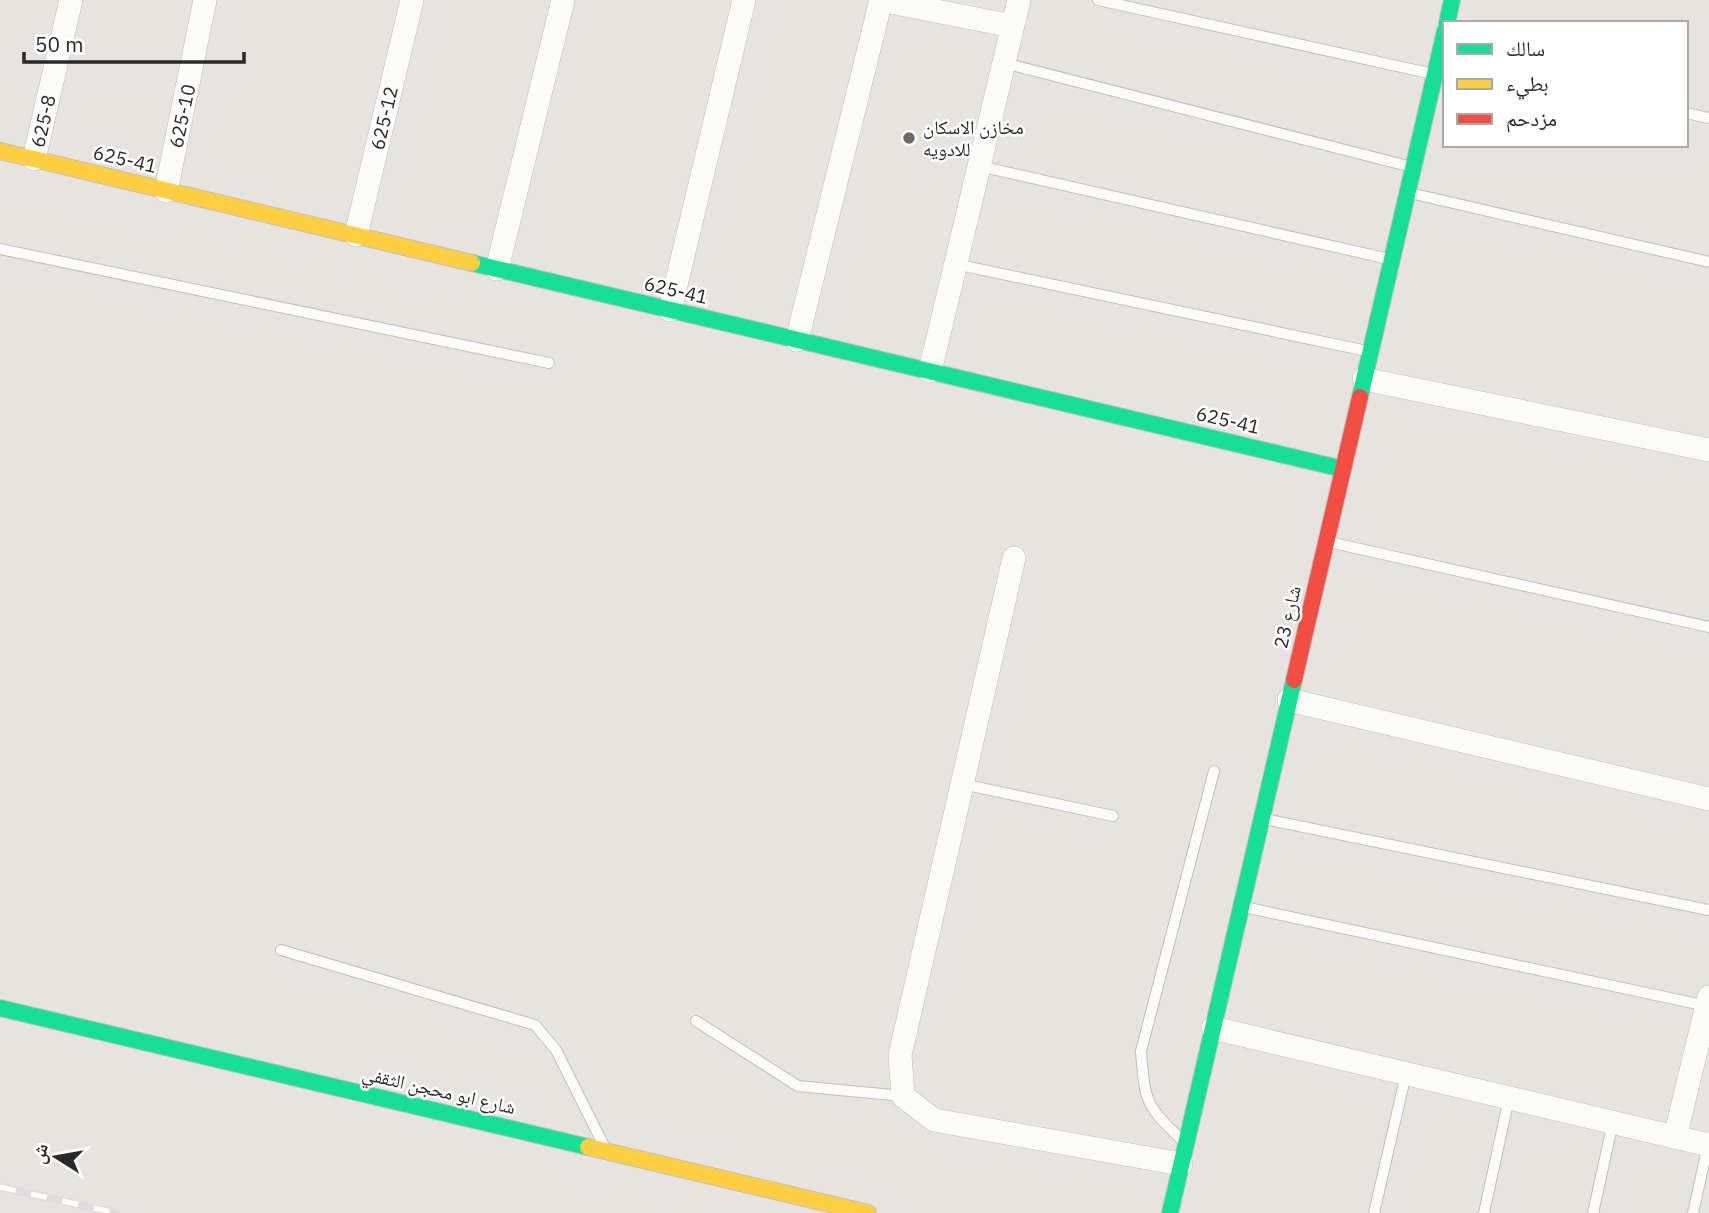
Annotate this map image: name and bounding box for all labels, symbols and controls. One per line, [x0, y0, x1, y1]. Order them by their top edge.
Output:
scale bar [24, 21, 245, 65]
legend [1443, 21, 1688, 147]
text: 50 m [35, 30, 84, 58]
text: سالك [1506, 34, 1545, 62]
text: بطيء [1506, 69, 1549, 100]
street label: 625-10 [164, 82, 200, 150]
street label: 625-12 [365, 84, 403, 152]
street label: 625-8 [25, 92, 61, 150]
text: مزدحم [1506, 104, 1557, 133]
place label: مخازن الاسكان للادويه [923, 115, 1024, 161]
marker: مخازن الاسكان للادويه [901, 130, 917, 146]
street label: 625-41 [91, 140, 159, 178]
street label: 625-41 [642, 271, 710, 309]
street label: 625-41 [1194, 401, 1262, 439]
street label: شارع 23 [1268, 583, 1306, 651]
street label: شارع ابو محجن الثقفي [359, 1061, 518, 1123]
north arrow [21, 1122, 91, 1192]
text: ش [26, 1142, 53, 1166]

